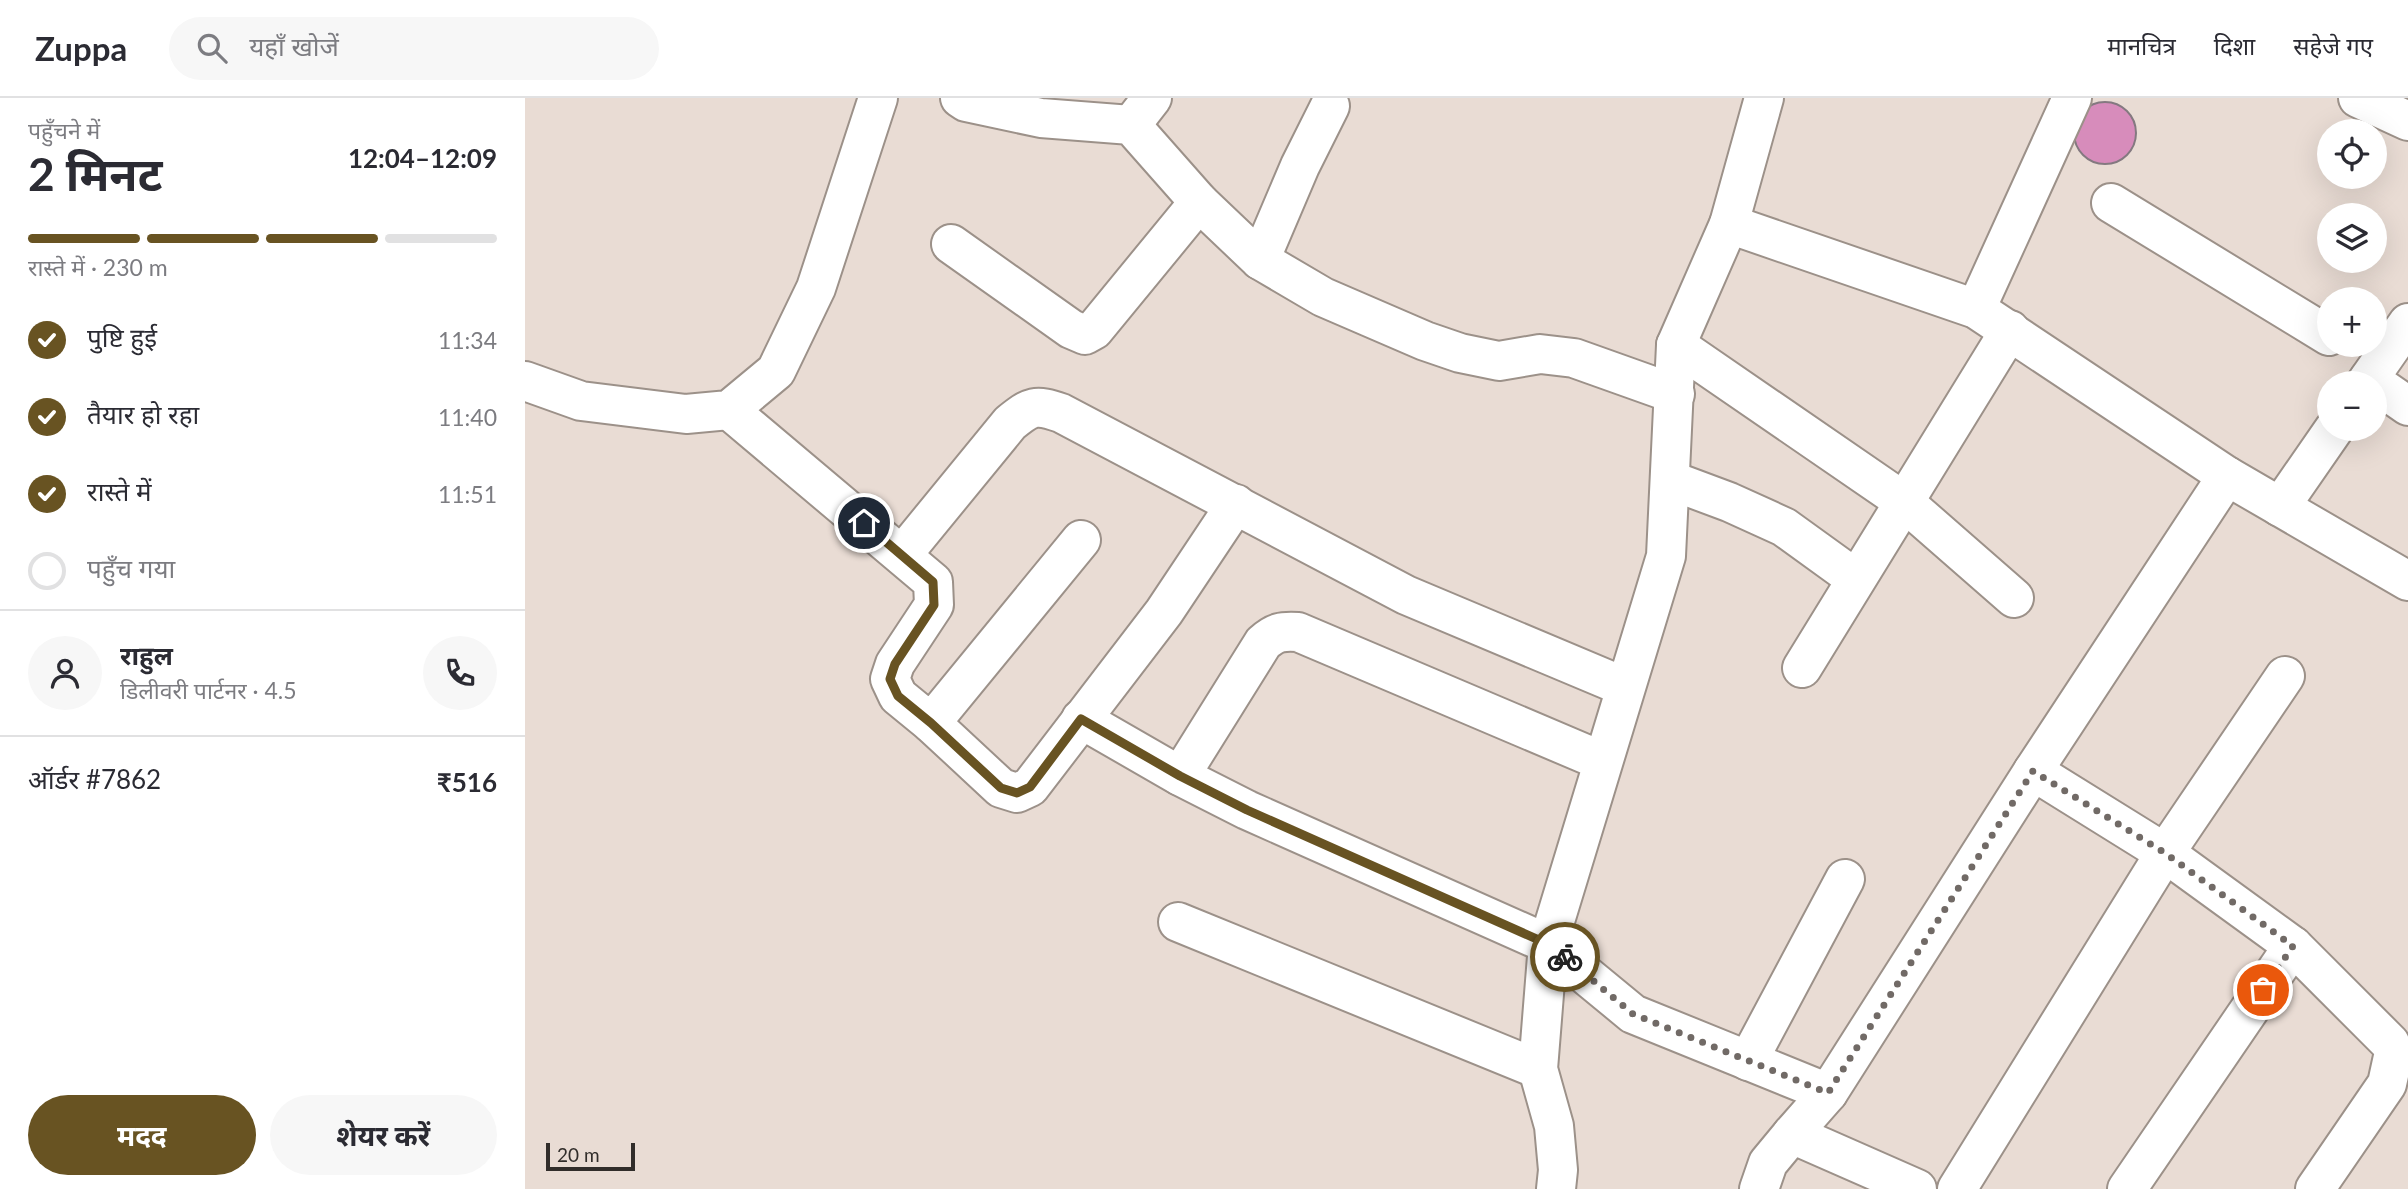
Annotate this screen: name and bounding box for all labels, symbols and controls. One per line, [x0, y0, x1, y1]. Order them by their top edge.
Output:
search box [169, 17, 659, 80]
text: Zuppa [35, 28, 127, 68]
icon: search [193, 29, 231, 67]
text: यहाँ खोजें [249, 30, 339, 62]
text: मानचित्र [2107, 31, 2176, 60]
text: दिशा [2214, 31, 2255, 60]
text: सहेजे गए [2293, 31, 2373, 60]
text: पहुँचने में [28, 116, 100, 144]
map controls [2317, 119, 2387, 441]
button: locate [2317, 119, 2387, 189]
text: 12:04–12:09 [348, 142, 497, 174]
text: 2 मिनट [28, 146, 162, 201]
button: layers [2317, 203, 2387, 273]
text: रास्ते में · 230 m [28, 253, 168, 281]
button: + [2317, 287, 2387, 357]
icon: check [28, 321, 66, 359]
text: पुष्टि हुई [87, 321, 157, 353]
text: 11:34 [438, 326, 497, 354]
button: − [2317, 371, 2387, 441]
icon: check [28, 398, 66, 436]
text: तैयार हो रहा [87, 398, 199, 430]
text: 11:40 [438, 403, 497, 431]
icon: check [28, 475, 66, 513]
text: रास्ते में [87, 475, 152, 507]
text: 11:51 [438, 480, 497, 508]
pin [834, 493, 894, 553]
icon: home [845, 504, 883, 542]
text: पहुँच गया [87, 552, 175, 584]
button: person [28, 636, 102, 710]
button: phone [423, 636, 497, 710]
text: राहुल [120, 639, 173, 671]
text: डिलीवरी पार्टनर · 4.5 [120, 676, 297, 704]
text: ऑर्डर #7862 [28, 763, 161, 795]
text: ₹516 [437, 766, 497, 798]
courier [1530, 922, 1600, 992]
icon: bike [1546, 938, 1584, 976]
pin [2233, 960, 2293, 1020]
icon: bag [2244, 971, 2282, 1009]
button: मदद [28, 1095, 256, 1175]
button: शेयर करें [270, 1095, 497, 1175]
scale bar [546, 1140, 635, 1172]
text: 20 m [557, 1143, 600, 1166]

